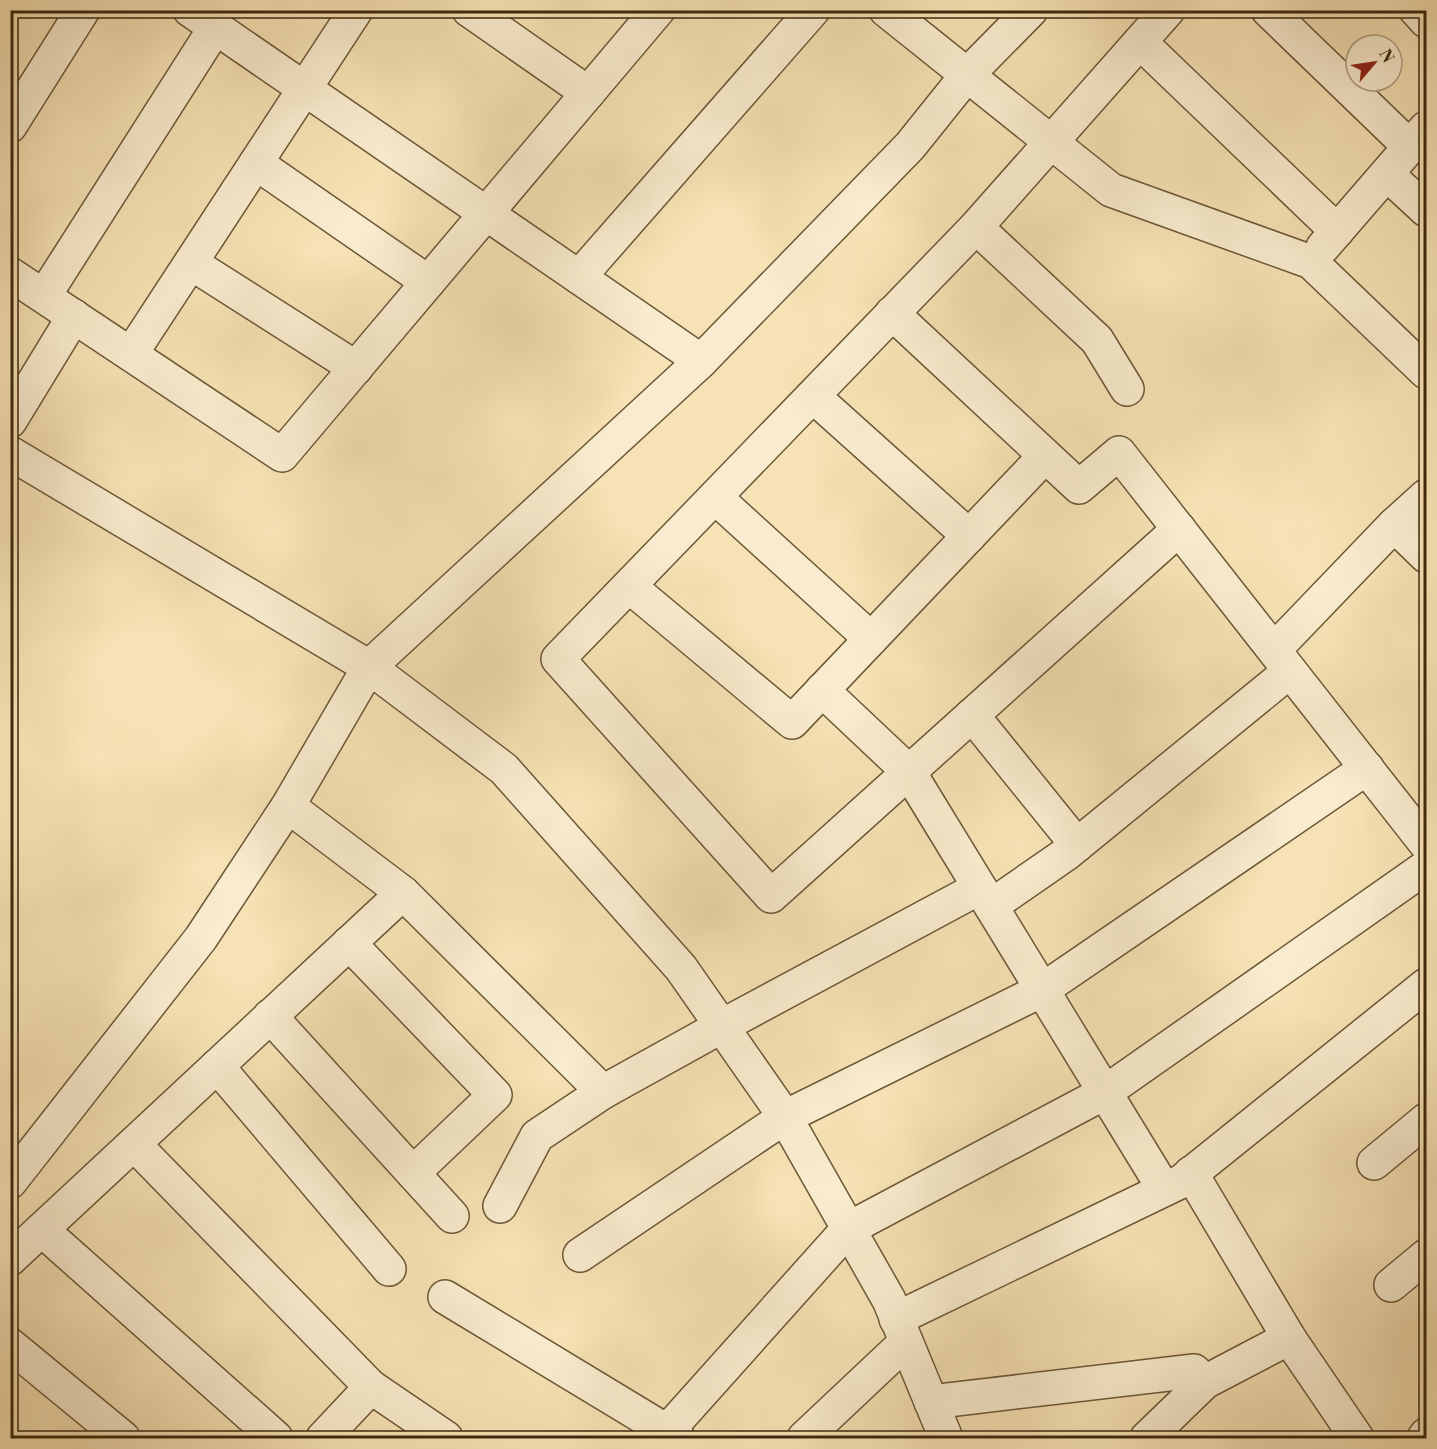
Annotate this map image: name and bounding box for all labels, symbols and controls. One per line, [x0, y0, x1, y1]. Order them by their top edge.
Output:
north arrow [1344, 33, 1404, 93]
text: N [1374, 46, 1398, 67]

